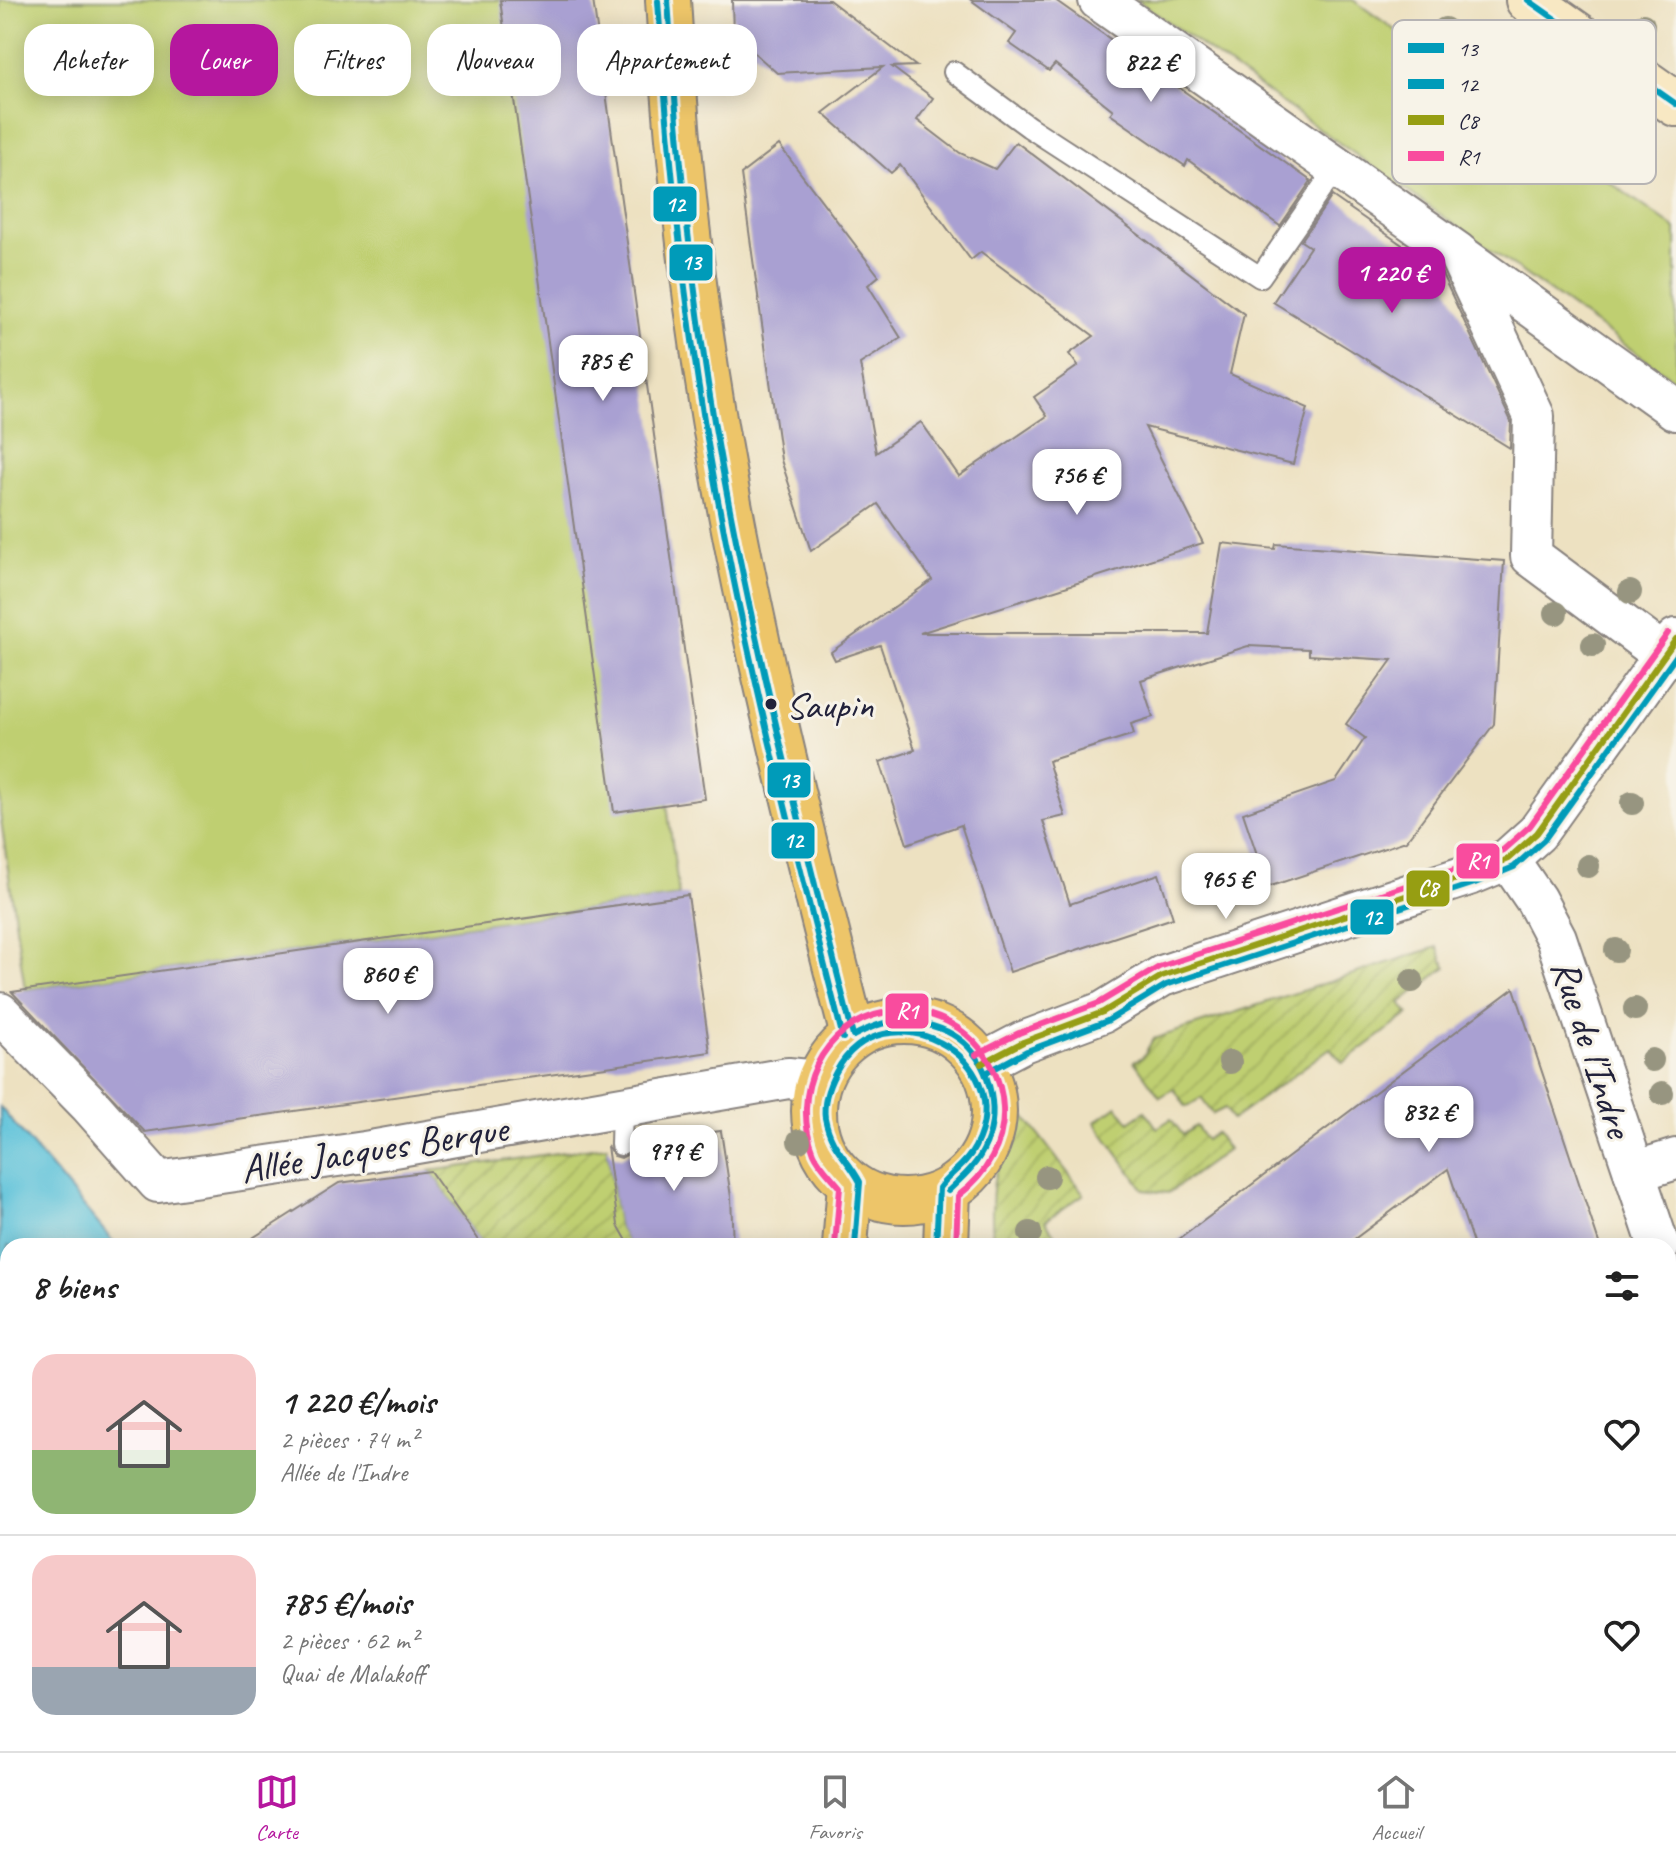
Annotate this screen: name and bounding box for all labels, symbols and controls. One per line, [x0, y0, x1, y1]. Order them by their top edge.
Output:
legend [1392, 20, 1656, 184]
chip: Acheter [24, 24, 154, 96]
chip: Louer [170, 24, 278, 96]
chip: Filtres [294, 24, 411, 96]
chip: Nouveau [427, 24, 561, 96]
chip: Appartement [577, 24, 757, 96]
text: 13 [1458, 35, 1480, 63]
pin: 822 € [1095, 36, 1207, 104]
text: 822 € [1124, 45, 1178, 78]
text: 12 [1458, 71, 1480, 99]
text: C8 [1458, 107, 1480, 135]
text: R1 [1458, 143, 1481, 171]
line badge: 12 [652, 185, 698, 223]
text: 12 [665, 191, 687, 219]
line badge: 13 [668, 243, 714, 282]
pin: 1 220 € [1318, 247, 1466, 315]
text: 13 [681, 249, 703, 277]
text: 1 220 € [1356, 256, 1428, 289]
pin: 785 € [547, 335, 659, 403]
text: 785 € [577, 344, 629, 377]
pin: 756 € [1021, 449, 1133, 517]
text: 756 € [1050, 458, 1104, 491]
place label: Saupin [786, 682, 874, 729]
marker: Saupin [763, 696, 779, 712]
line badge: 13 [766, 761, 812, 799]
text: 13 [779, 767, 801, 795]
line badge: 12 [770, 821, 816, 860]
text: 12 [783, 827, 805, 855]
line badge: R1 [1455, 842, 1501, 880]
text: R1 [1467, 848, 1491, 876]
pin: 965 € [1170, 853, 1282, 921]
text: 965 € [1200, 862, 1252, 895]
line badge: C8 [1405, 869, 1451, 908]
text: C8 [1418, 875, 1441, 903]
line badge: 12 [1349, 898, 1395, 936]
text: 12 [1362, 904, 1384, 932]
pin: 860 € [332, 948, 444, 1016]
street label: Rue de l'Indre [1540, 953, 1645, 1147]
text: 860 € [361, 957, 415, 990]
line badge: R1 [884, 992, 930, 1030]
text: R1 [896, 998, 920, 1026]
pin: 832 € [1373, 1086, 1485, 1154]
text: 832 € [1402, 1095, 1456, 1128]
street label: Allée Jacques Berque [237, 1103, 514, 1195]
pin: 979 € [618, 1125, 730, 1193]
text: 979 € [648, 1134, 700, 1167]
icon: filters [1600, 1264, 1644, 1308]
text: 8 biens [32, 1265, 116, 1308]
text: 1 220 €/mois [280, 1380, 435, 1423]
icon: home [96, 1386, 192, 1482]
icon: heart [1600, 1412, 1644, 1456]
text: 2 pièces · 74 m² [280, 1423, 418, 1456]
text: Allée de l'Indre [280, 1456, 407, 1489]
text: 785 €/mois [280, 1581, 411, 1624]
icon: home [96, 1587, 192, 1683]
icon: heart [1600, 1613, 1644, 1657]
text: 2 pièces · 62 m² [280, 1624, 418, 1657]
text: Quai de Malakoff [280, 1657, 425, 1690]
tab: Carte [255, 1770, 299, 1846]
tab: Favoris [809, 1770, 862, 1846]
tab: Accueil [1371, 1770, 1421, 1846]

